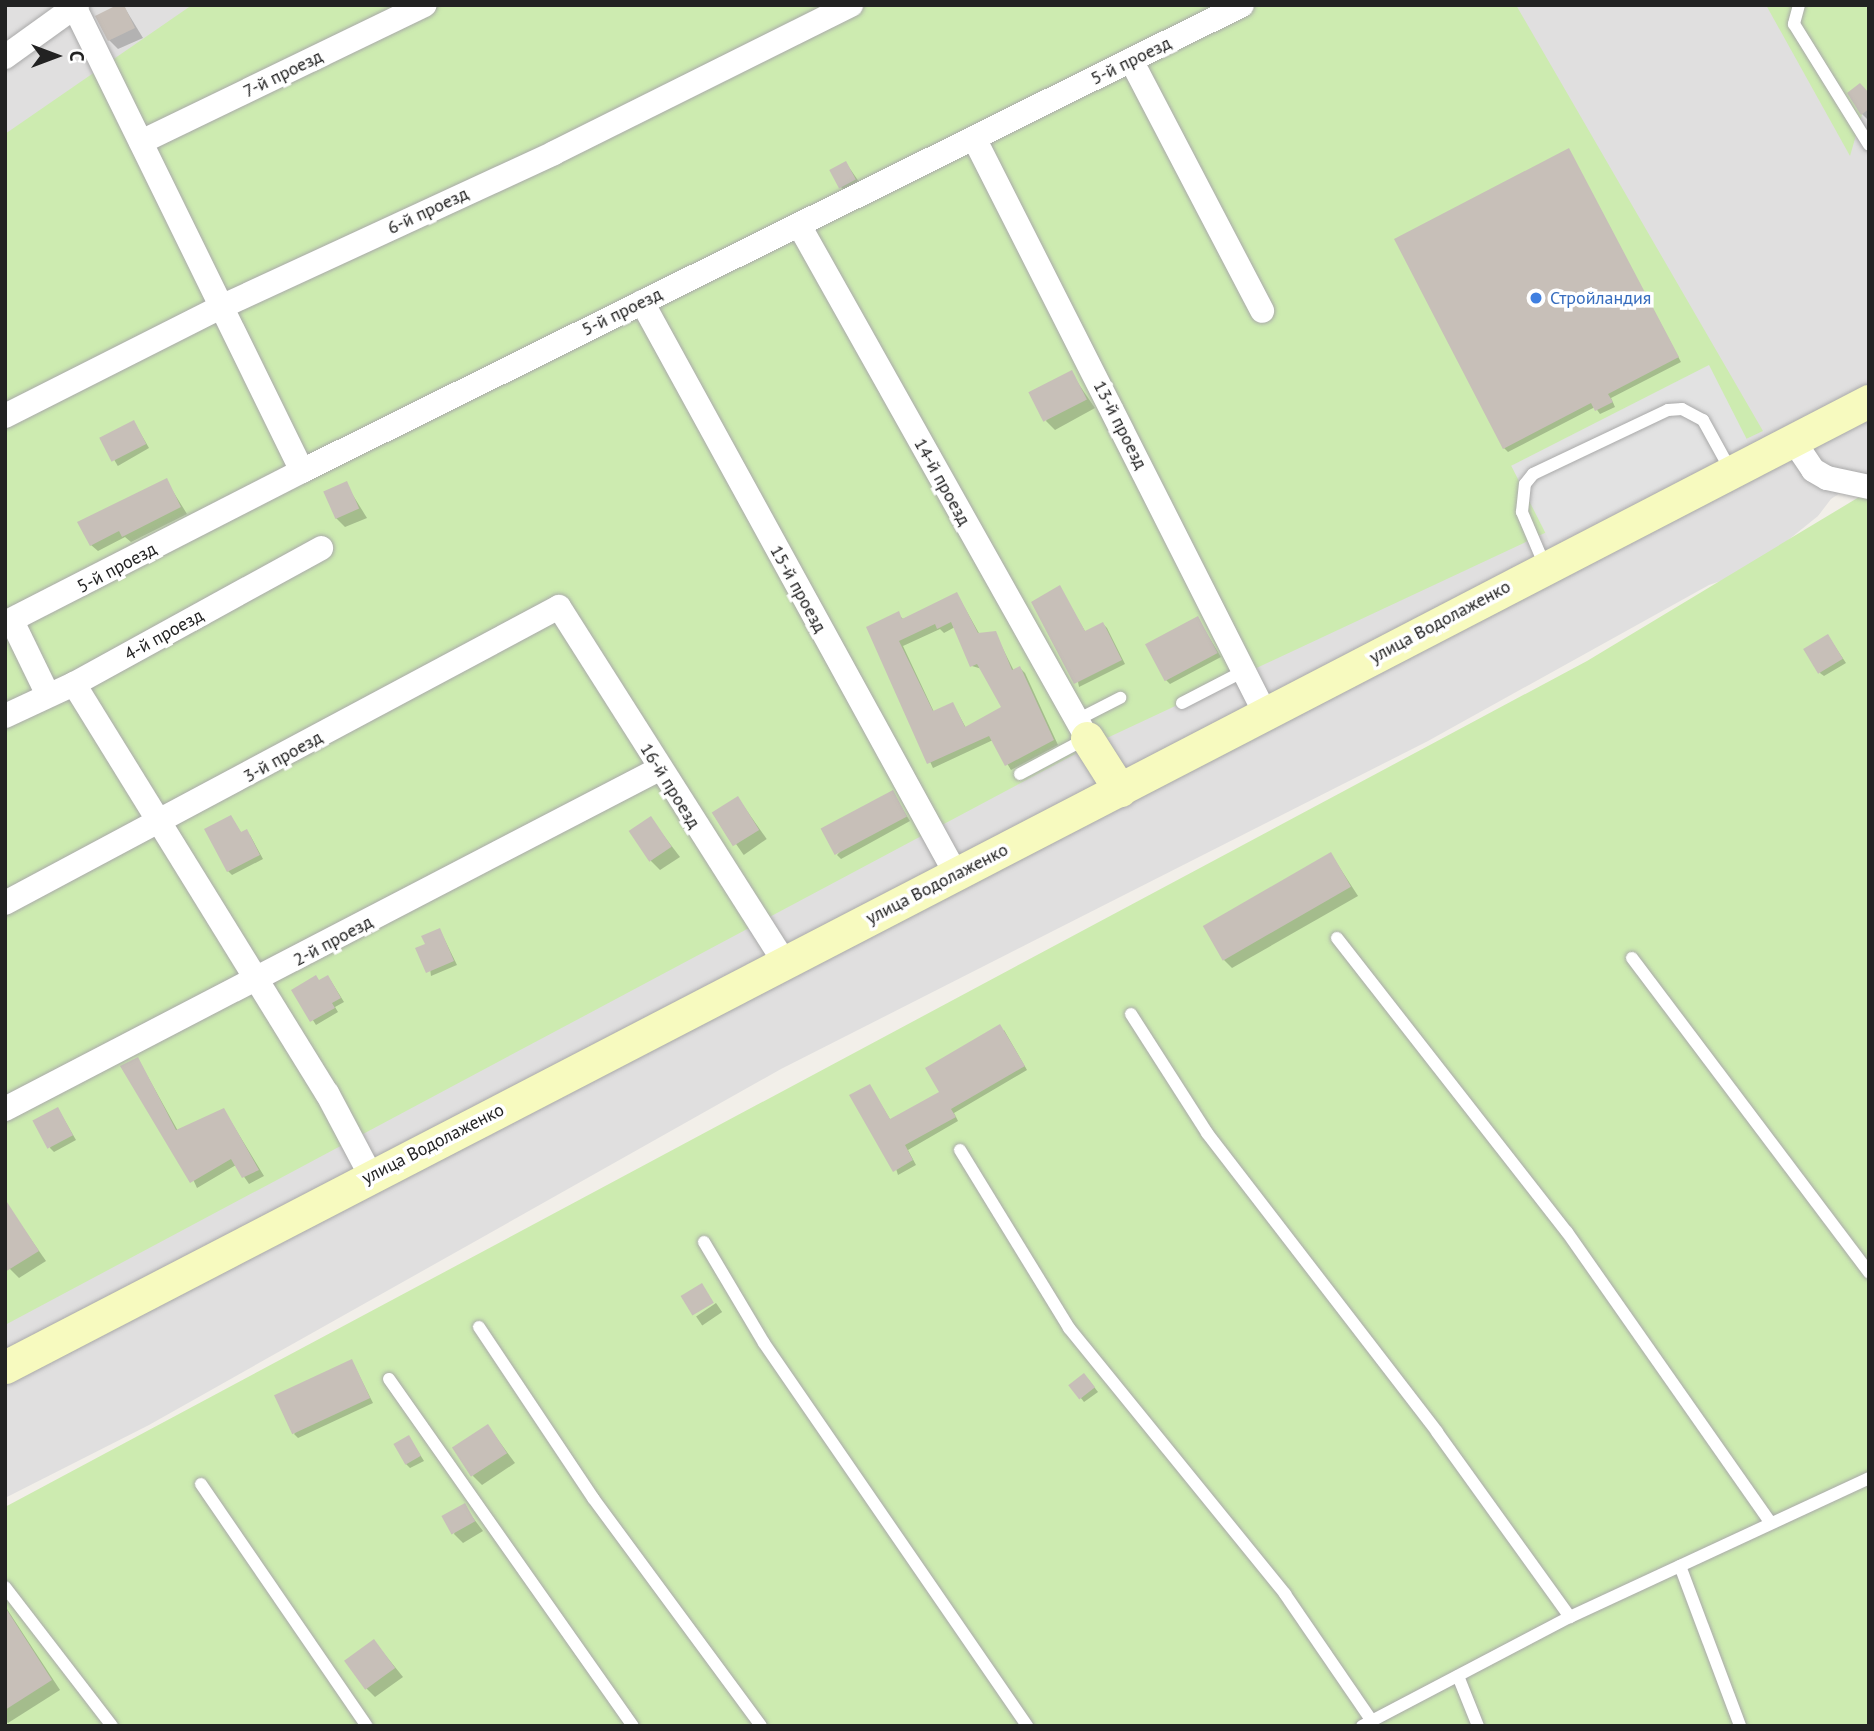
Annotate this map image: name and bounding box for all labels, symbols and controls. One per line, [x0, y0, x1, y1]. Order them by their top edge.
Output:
north arrow [21, 21, 91, 91]
street label: 5-й проезд [1087, 32, 1175, 90]
street label: 7-й проезд [240, 46, 326, 102]
text: С [65, 51, 89, 61]
street label: 6-й проезд [384, 183, 472, 239]
street label: 5-й проезд [578, 283, 666, 341]
place label: Стройландия [1550, 287, 1651, 309]
marker: Стройландия [1528, 290, 1544, 306]
street label: 13-й проезд [1088, 377, 1152, 473]
street label: 14-й проезд [909, 435, 975, 529]
street label: 5-й проезд [74, 538, 160, 598]
street label: 15-й проезд [765, 542, 831, 636]
street label: улица Водолаженко [1366, 576, 1514, 668]
street label: 4-й проезд [121, 605, 207, 665]
street label: 3-й проезд [240, 727, 326, 787]
street label: 16-й проезд [635, 739, 705, 833]
street label: улица Водолаженко [862, 839, 1012, 929]
street label: 2-й проезд [290, 911, 376, 971]
street label: улица Водолаженко [358, 1099, 508, 1189]

